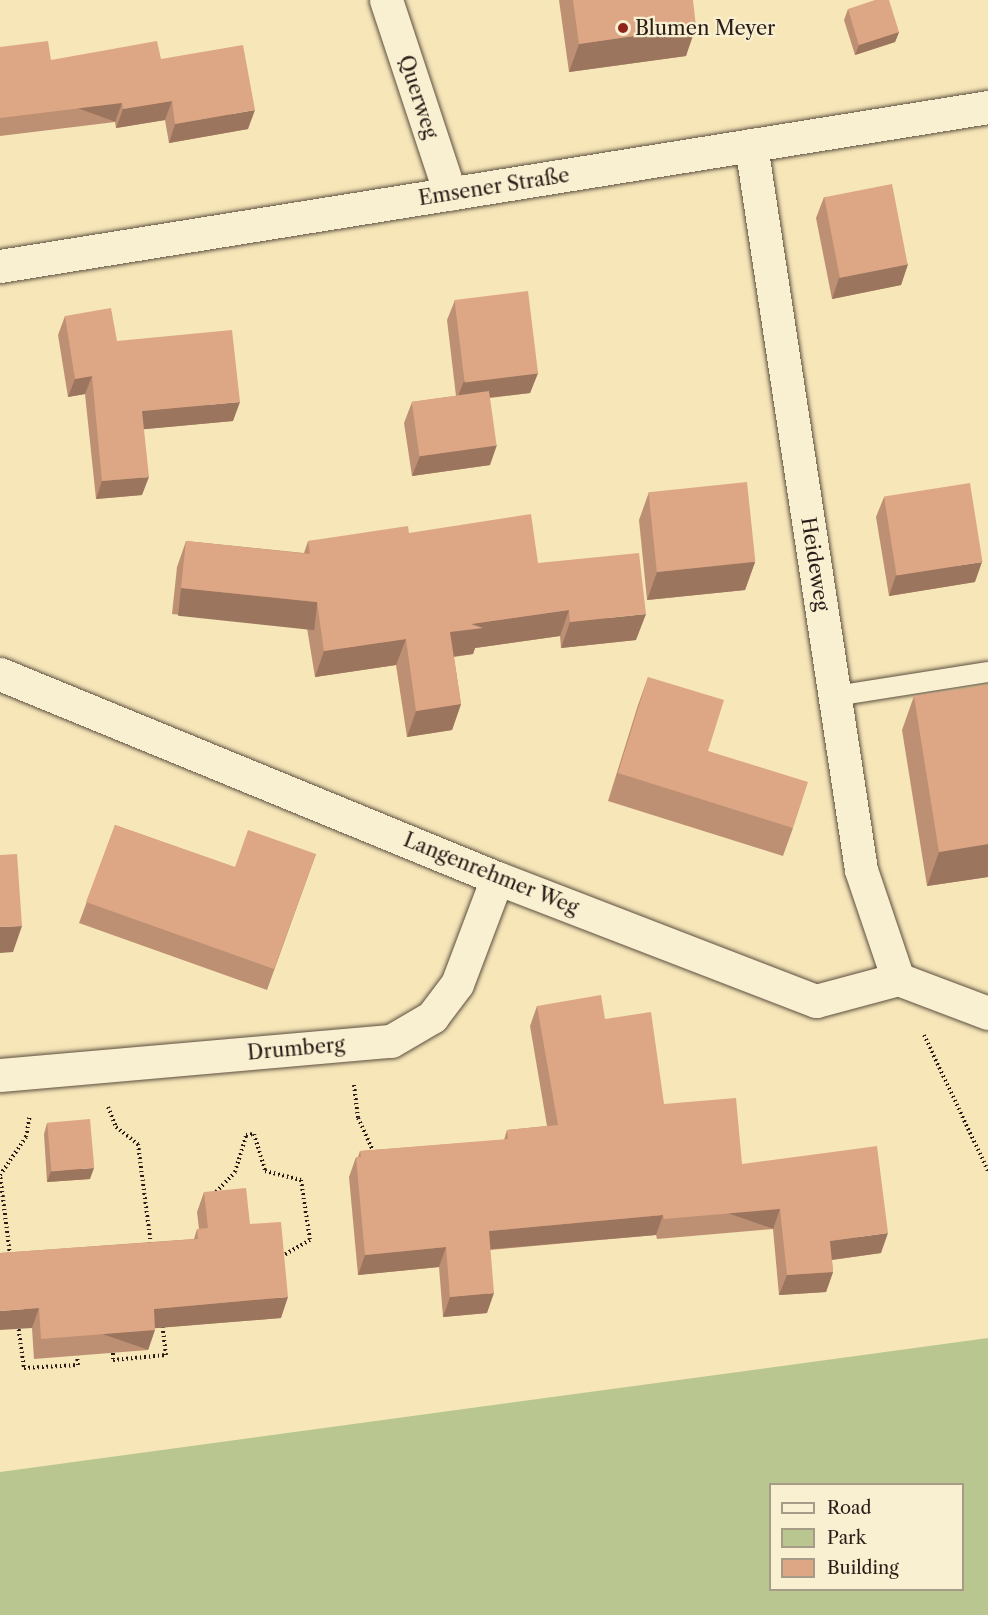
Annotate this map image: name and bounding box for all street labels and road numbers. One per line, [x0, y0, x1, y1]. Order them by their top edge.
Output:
street label: Querweg [393, 52, 443, 142]
street label: Emsener Straße [417, 163, 571, 211]
street label: Heideweg [796, 515, 834, 613]
street label: Langenrehmer Weg [399, 828, 583, 920]
street label: Drumberg [246, 1033, 346, 1065]

